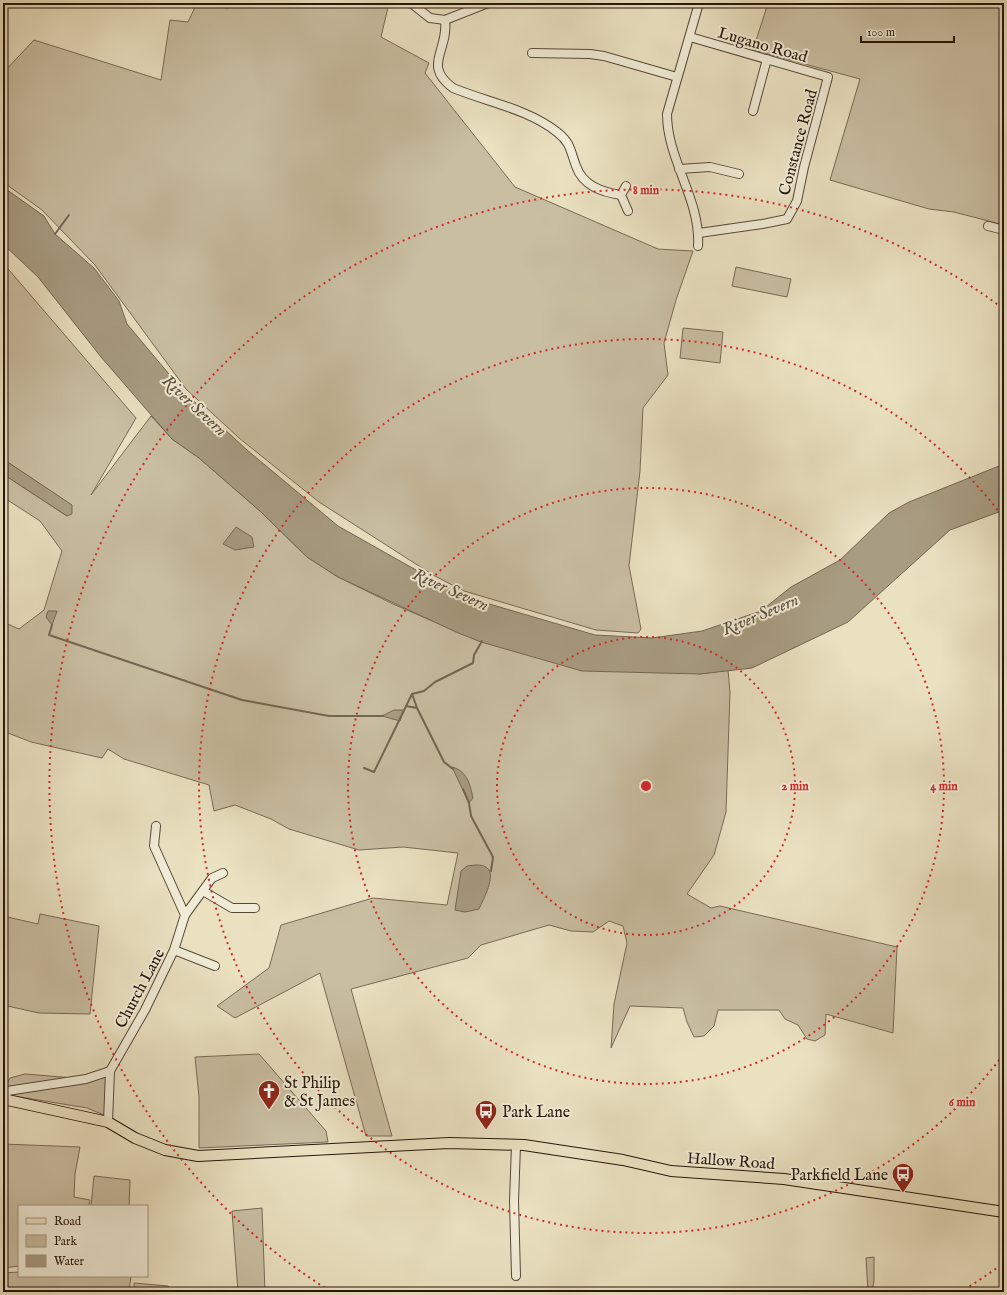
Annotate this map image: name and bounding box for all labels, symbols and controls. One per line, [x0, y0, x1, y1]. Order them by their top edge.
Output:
scale bar [861, 18, 954, 44]
street label: Lugano Road [715, 24, 810, 68]
text: 100 m [867, 25, 895, 40]
street label: Constance Road [775, 87, 823, 198]
text: 8 min [633, 183, 660, 198]
water label: River Severn [157, 371, 231, 441]
water label: River Severn [409, 564, 492, 616]
water label: River Severn [719, 590, 802, 641]
centre of rings [639, 779, 653, 793]
text: 2 min [781, 779, 809, 794]
text: 4 min [930, 779, 958, 794]
street label: Church Lane [111, 946, 170, 1032]
place label: St Philip & St James [284, 1074, 355, 1112]
church icon: St Philip & St James [256, 1078, 282, 1111]
text: 6 min [949, 1095, 976, 1110]
bus stop icon: Park Lane [473, 1098, 499, 1131]
place label: Park Lane [502, 1103, 570, 1123]
street label: Hallow Road [686, 1149, 776, 1175]
bus stop icon: Parkfield Lane [890, 1161, 916, 1194]
place label: Parkfield Lane [790, 1166, 888, 1186]
legend [18, 1205, 148, 1277]
text: Road [54, 1214, 82, 1229]
text: Park [54, 1234, 77, 1249]
text: Water [54, 1254, 85, 1269]

